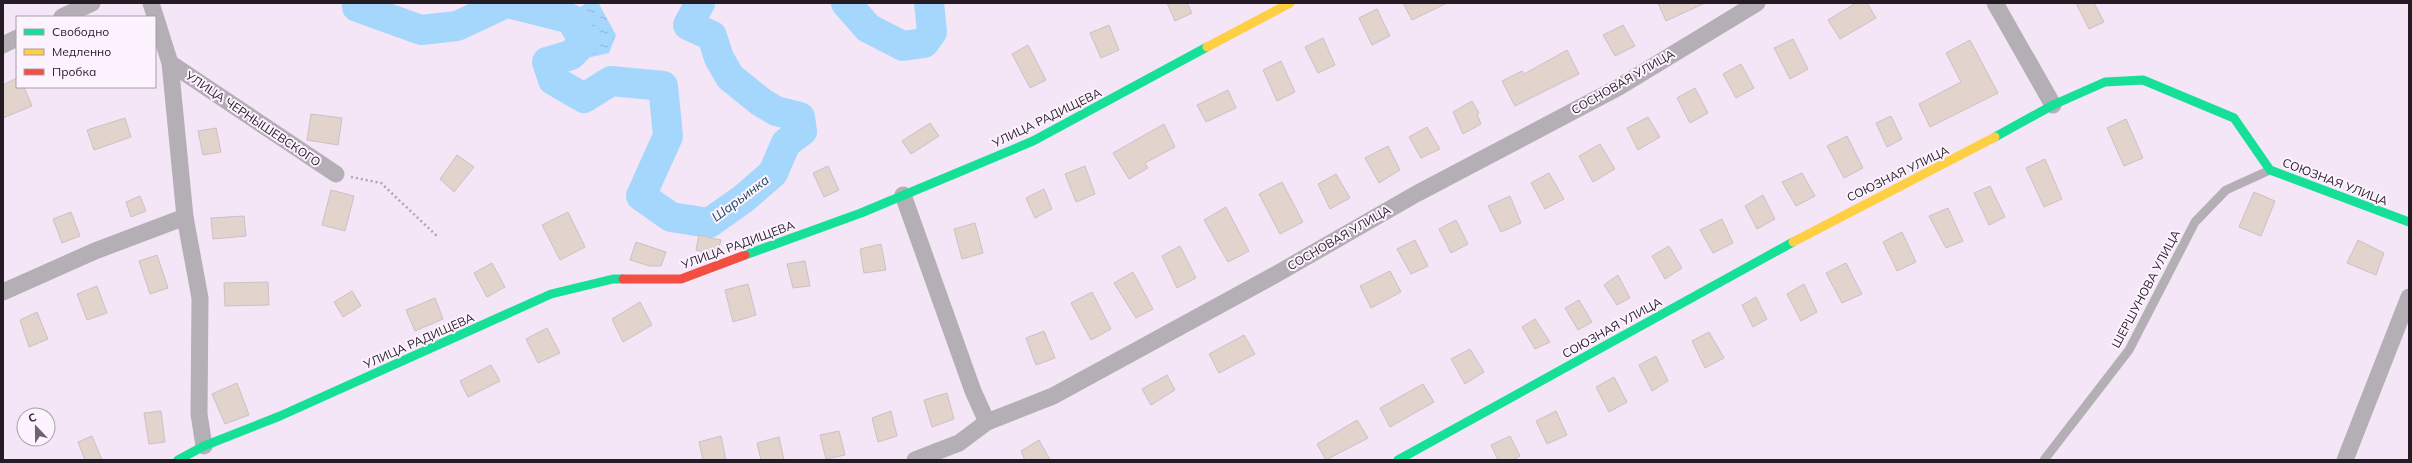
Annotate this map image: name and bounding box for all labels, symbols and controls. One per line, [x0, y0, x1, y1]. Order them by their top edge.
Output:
legend [16, 16, 156, 88]
text: Свободно [52, 24, 109, 39]
text: Медленно [52, 44, 111, 59]
street label: СОСНОВАЯ УЛИЦА [1568, 46, 1677, 117]
text: Пробка [52, 64, 96, 79]
street label: УЛИЦА ЧЕРНЫШЕВСКОГО [182, 67, 324, 169]
street label: УЛИЦА РАДИЩЕВА [989, 85, 1104, 151]
street label: СОЮЗНАЯ УЛИЦА [1844, 142, 1951, 205]
street label: СОЮЗНАЯ УЛИЦА [2280, 155, 2390, 209]
water label: Шарьинка [708, 171, 772, 225]
street label: СОСНОВАЯ УЛИЦА [1284, 202, 1393, 273]
street label: УЛИЦА РАДИЩЕВА [678, 217, 797, 272]
street label: ШЕРШУНОВА УЛИЦА [2108, 227, 2183, 350]
street label: СОЮЗНАЯ УЛИЦА [1559, 294, 1664, 361]
street label: УЛИЦА РАДИЩЕВА [360, 309, 477, 372]
north arrow [16, 407, 56, 447]
text: С [26, 410, 39, 426]

